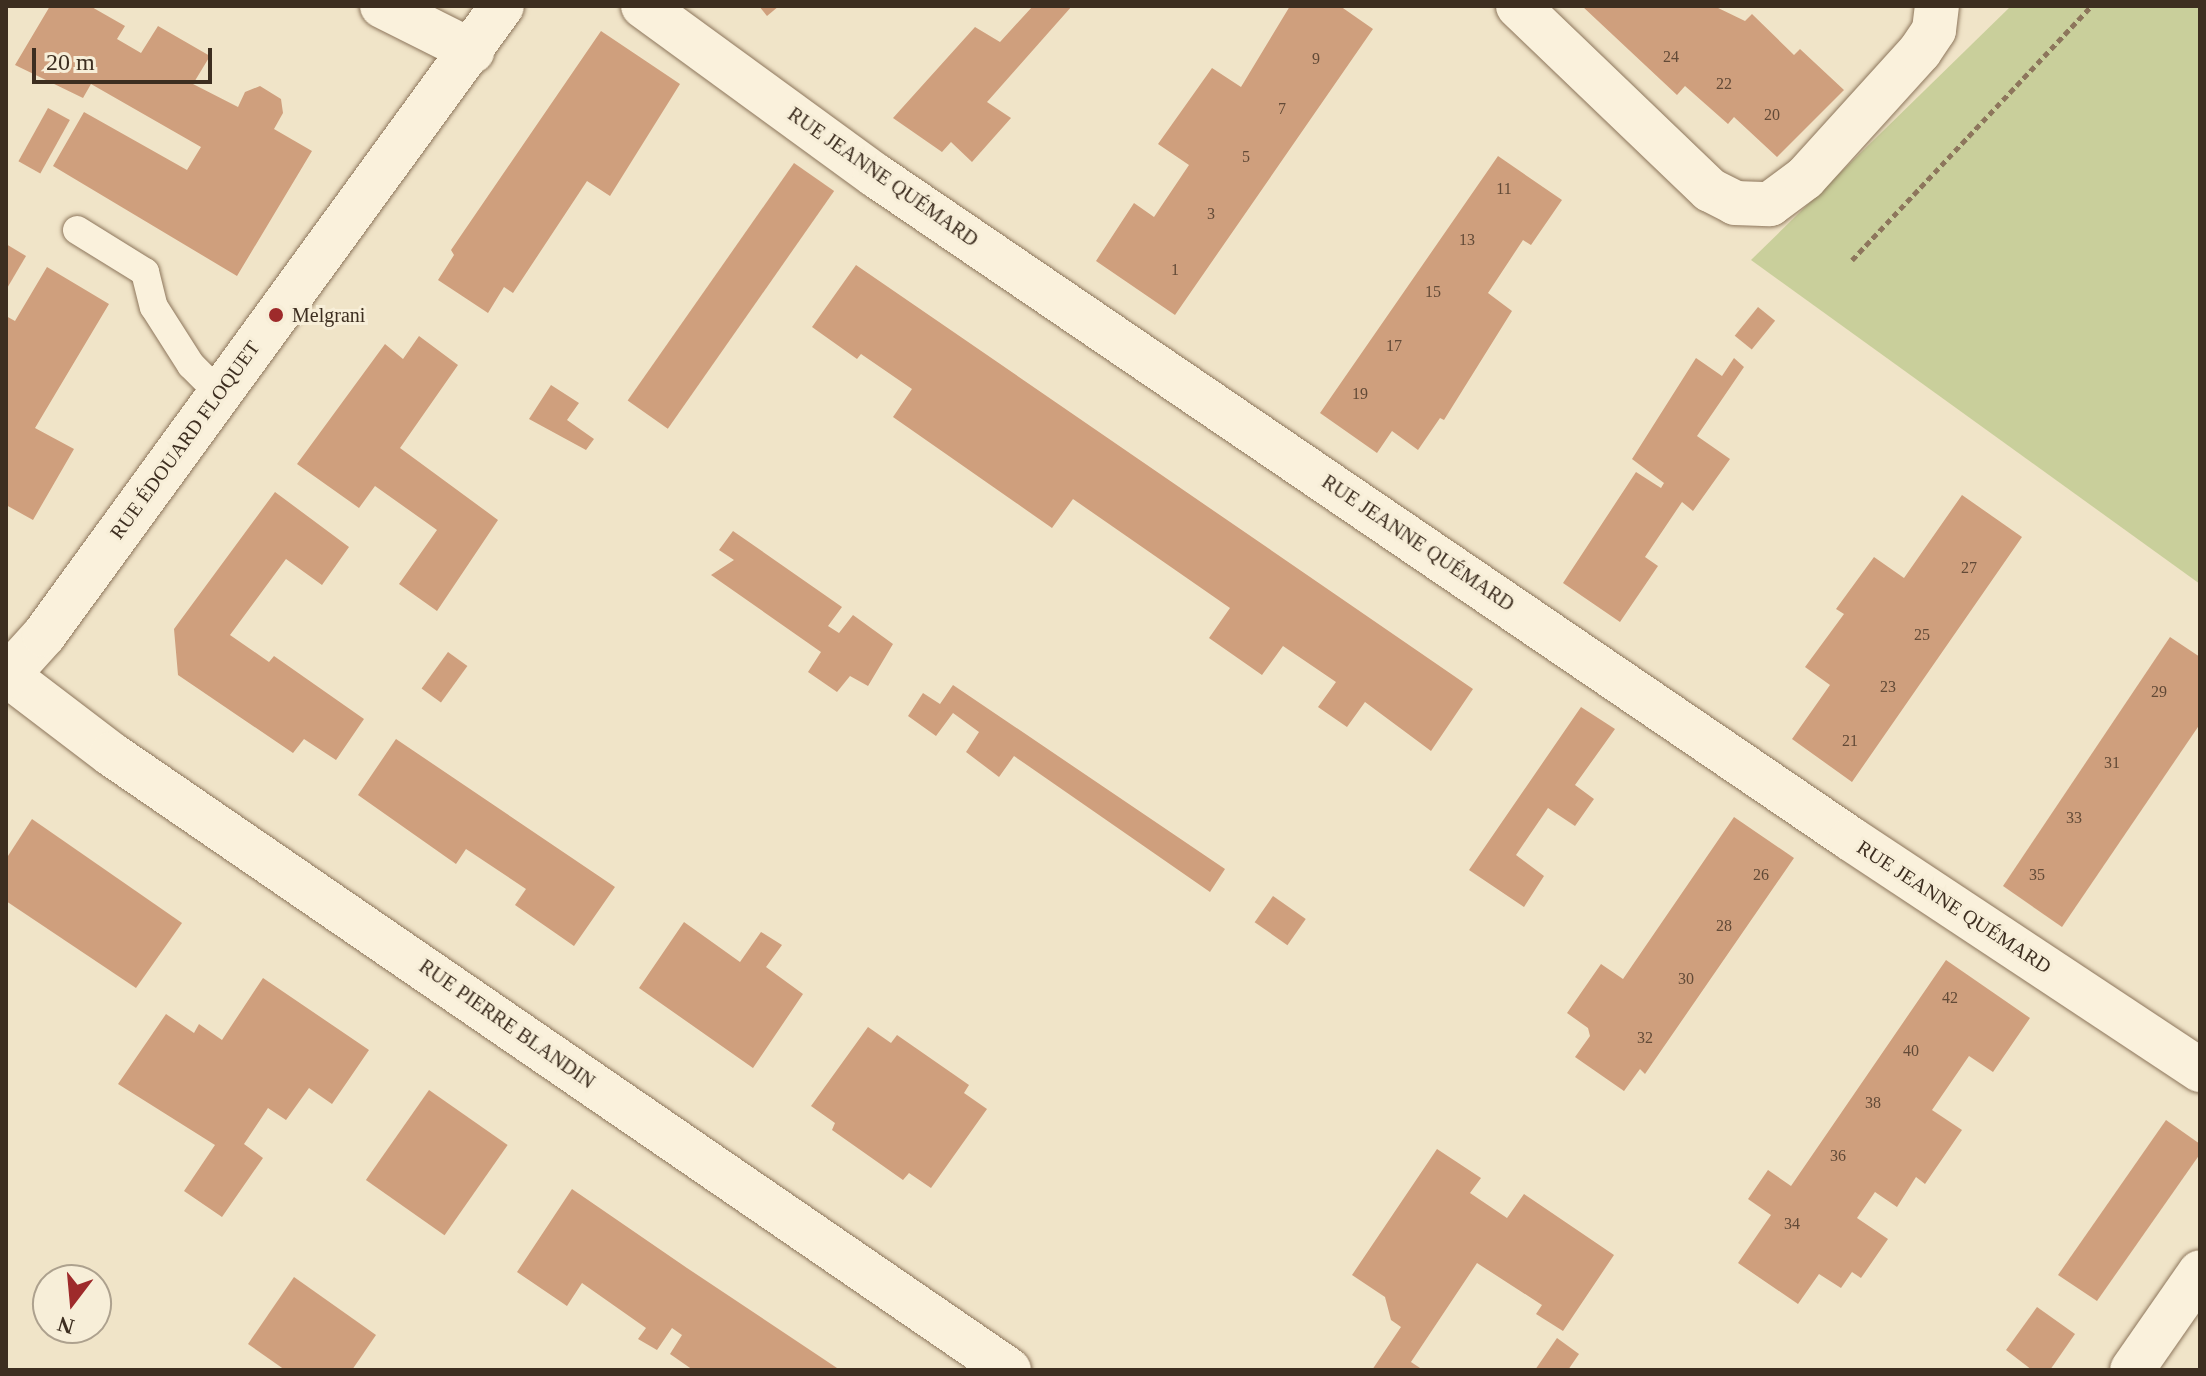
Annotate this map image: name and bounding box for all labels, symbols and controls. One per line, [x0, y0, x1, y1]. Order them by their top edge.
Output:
scale bar [36, 32, 216, 82]
house number: 24 [1663, 47, 1679, 67]
text: 20 m [46, 49, 95, 75]
house number: 9 [1312, 49, 1320, 69]
house number: 22 [1716, 74, 1732, 94]
house number: 7 [1278, 99, 1286, 119]
street label: RUE JEANNE QUÉMARD [783, 102, 983, 252]
house number: 20 [1764, 105, 1780, 125]
house number: 5 [1242, 147, 1250, 167]
house number: 11 [1496, 179, 1512, 199]
house number: 3 [1207, 204, 1215, 224]
house number: 13 [1459, 230, 1475, 250]
house number: 1 [1171, 260, 1179, 280]
house number: 15 [1425, 282, 1441, 302]
place label: Melgrani [292, 303, 365, 327]
marker: Melgrani [267, 306, 285, 324]
street label: RUE ÉDOUARD FLOQUET [105, 336, 265, 544]
house number: 17 [1386, 336, 1402, 356]
house number: 19 [1352, 384, 1368, 404]
street label: RUE JEANNE QUÉMARD [1317, 470, 1519, 616]
house number: 27 [1961, 558, 1977, 578]
house number: 25 [1914, 625, 1930, 645]
house number: 23 [1880, 677, 1896, 697]
house number: 29 [2151, 682, 2167, 702]
house number: 21 [1842, 731, 1858, 751]
house number: 31 [2104, 753, 2120, 773]
house number: 33 [2066, 808, 2082, 828]
street label: RUE JEANNE QUÉMARD [1852, 835, 2056, 979]
house number: 26 [1753, 865, 1769, 885]
house number: 35 [2029, 865, 2045, 885]
house number: 28 [1716, 916, 1732, 936]
street label: RUE PIERRE BLANDIN [415, 954, 599, 1094]
house number: 30 [1678, 969, 1694, 989]
house number: 42 [1942, 988, 1958, 1008]
house number: 32 [1637, 1028, 1653, 1048]
house number: 40 [1903, 1041, 1919, 1061]
house number: 38 [1865, 1093, 1881, 1113]
house number: 36 [1830, 1146, 1846, 1166]
house number: 34 [1784, 1214, 1800, 1234]
north arrow [32, 1264, 112, 1344]
text: N [55, 1311, 77, 1340]

